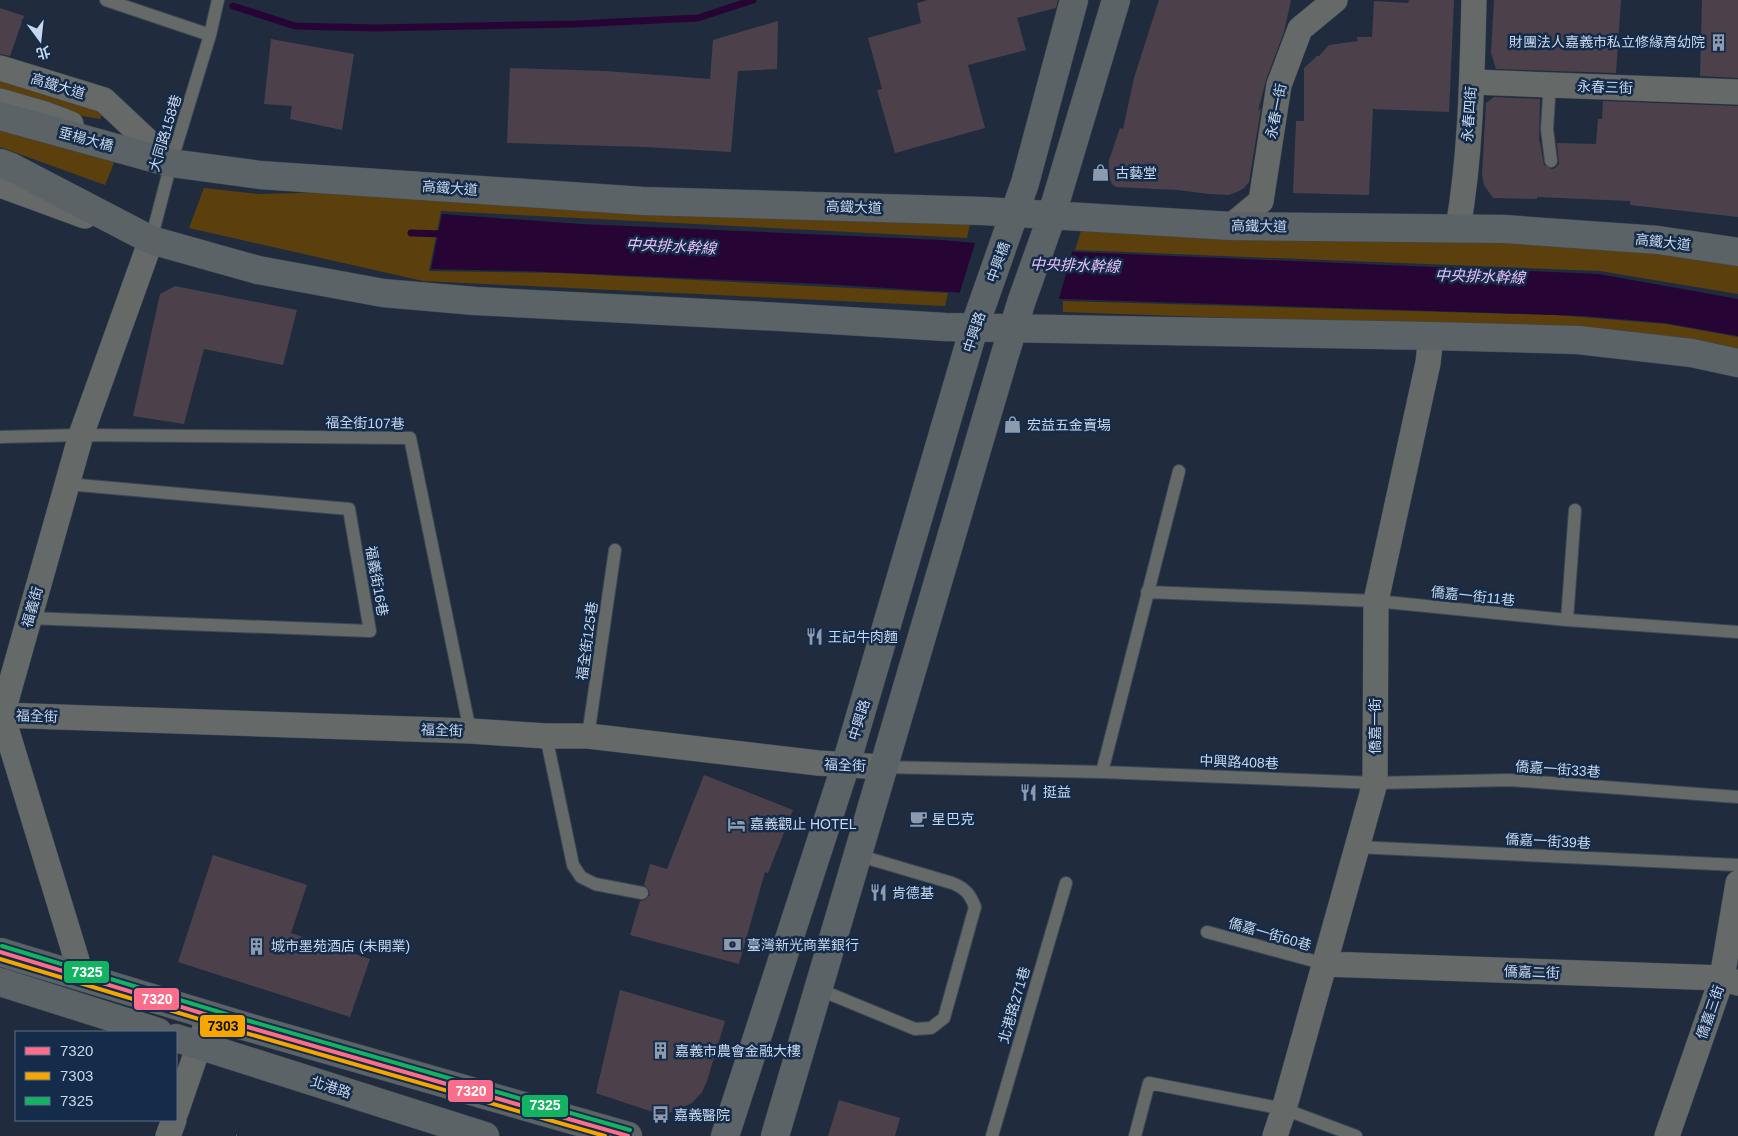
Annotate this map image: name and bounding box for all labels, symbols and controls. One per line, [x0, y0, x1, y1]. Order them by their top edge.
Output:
north arrow [15, 15, 65, 65]
building icon: 財團法人嘉義市私立修緣育幼院 [1709, 32, 1729, 52]
place label: 財團法人嘉義市私立修緣育幼院 [1509, 34, 1705, 50]
text: 北 [35, 43, 52, 62]
street label: 高鐵大道 [29, 70, 87, 102]
street label: 永春三街 [1577, 78, 1633, 96]
street label: 永春一街 [1263, 82, 1289, 140]
street label: 永春四街 [1459, 86, 1479, 142]
street label: 大同路158巷 [146, 93, 184, 173]
street label: 垂楊大橋 [57, 124, 115, 154]
shop icon: 古藝堂 [1091, 163, 1111, 183]
place label: 古藝堂 [1115, 165, 1157, 181]
street label: 高鐵大道 [422, 178, 478, 198]
street label: 高鐵大道 [826, 198, 882, 216]
street label: 高鐵大道 [1231, 218, 1287, 234]
street label: 高鐵大道 [1634, 231, 1692, 253]
water label: 中央排水幹線 [626, 235, 718, 257]
street label: 中興橋 [983, 240, 1013, 284]
water label: 中央排水幹線 [1030, 255, 1122, 275]
water label: 中央排水幹線 [1435, 266, 1527, 286]
street label: 中興路 [960, 310, 988, 354]
street label: 福全街107巷 [325, 414, 405, 432]
shop icon: 宏益五金賣場 [1003, 415, 1023, 435]
place label: 宏益五金賣場 [1027, 417, 1111, 433]
street label: 福義街16巷 [363, 544, 391, 618]
street label: 僑嘉一街11巷 [1430, 584, 1516, 608]
street label: 福義街 [19, 585, 45, 629]
street label: 福全街125巷 [574, 601, 600, 681]
restaurant icon: 王記牛肉麵 [804, 627, 824, 647]
place label: 王記牛肉麵 [828, 629, 898, 645]
street label: 中興路 [845, 698, 873, 742]
street label: 僑嘉一街 [1367, 698, 1383, 754]
street label: 福全街 [16, 707, 58, 725]
street label: 福全街 [421, 721, 463, 739]
street label: 中興路408巷 [1199, 753, 1279, 771]
street label: 福全街 [824, 756, 866, 774]
street label: 僑嘉一街33巷 [1515, 758, 1601, 780]
restaurant icon: 挺益 [1019, 782, 1039, 802]
place label: 挺益 [1043, 784, 1071, 800]
cafe icon: 星巴克 [908, 809, 928, 829]
place label: 星巴克 [932, 811, 974, 827]
hotel icon: 嘉義觀止 HOTEL [726, 814, 746, 834]
place label: 嘉義觀止 HOTEL [750, 816, 857, 832]
street label: 僑嘉一街39巷 [1505, 831, 1591, 851]
restaurant icon: 肯德基 [868, 883, 888, 903]
place label: 肯德基 [892, 885, 934, 901]
street label: 僑嘉一街60巷 [1227, 915, 1313, 953]
bank icon: 臺灣新光商業銀行 [723, 935, 743, 955]
building icon: 城市墨苑酒店 (未開業) [247, 936, 267, 956]
place label: 臺灣新光商業銀行 [747, 937, 859, 953]
place label: 城市墨苑酒店 (未開業) [271, 938, 410, 954]
line badge: 7325 [63, 960, 110, 984]
street label: 僑嘉二街 [1504, 963, 1560, 981]
text: 7325 [71, 964, 103, 980]
street label: 北港路271巷 [995, 965, 1033, 1045]
street label: 僑嘉三街 [1693, 983, 1727, 1041]
line badge: 7320 [133, 987, 180, 1011]
text: 7320 [141, 991, 173, 1007]
line badge: 7303 [199, 1014, 246, 1038]
text: 7303 [207, 1018, 239, 1034]
legend [15, 1031, 178, 1121]
building icon: 嘉義市農會金融大樓 [651, 1041, 671, 1061]
text: 7320 [60, 1042, 93, 1059]
place label: 嘉義市農會金融大樓 [675, 1043, 801, 1059]
text: 7303 [60, 1067, 93, 1084]
street label: 北港路 [309, 1073, 353, 1101]
line badge: 7320 [447, 1079, 494, 1103]
text: 7320 [455, 1083, 487, 1099]
text: 7325 [60, 1092, 93, 1109]
line badge: 7325 [521, 1094, 569, 1118]
text: 7325 [529, 1097, 561, 1113]
bus stop icon: 嘉義醫院 [650, 1105, 670, 1125]
place label: 嘉義醫院 [674, 1107, 730, 1123]

